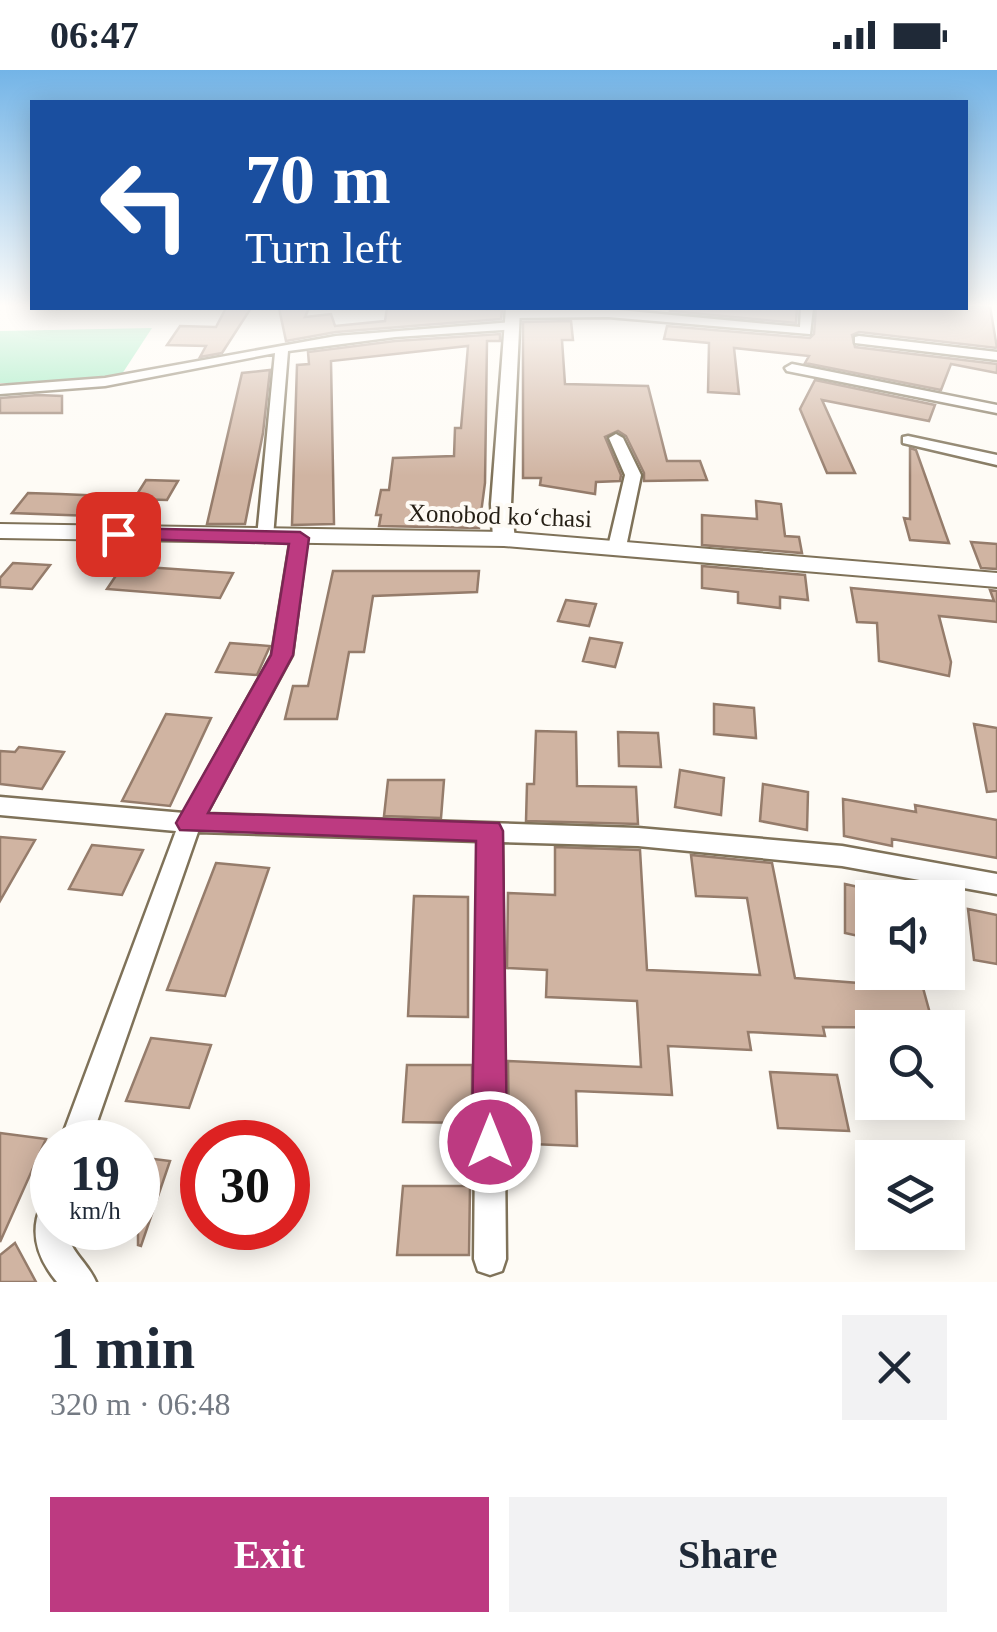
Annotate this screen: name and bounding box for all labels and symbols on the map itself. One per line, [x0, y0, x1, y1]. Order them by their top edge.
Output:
pin [76, 492, 161, 577]
street label: Xonobod koʻchasi [408, 499, 592, 532]
position arrow [438, 1090, 542, 1194]
speed limit sign: 30 [180, 1120, 310, 1250]

